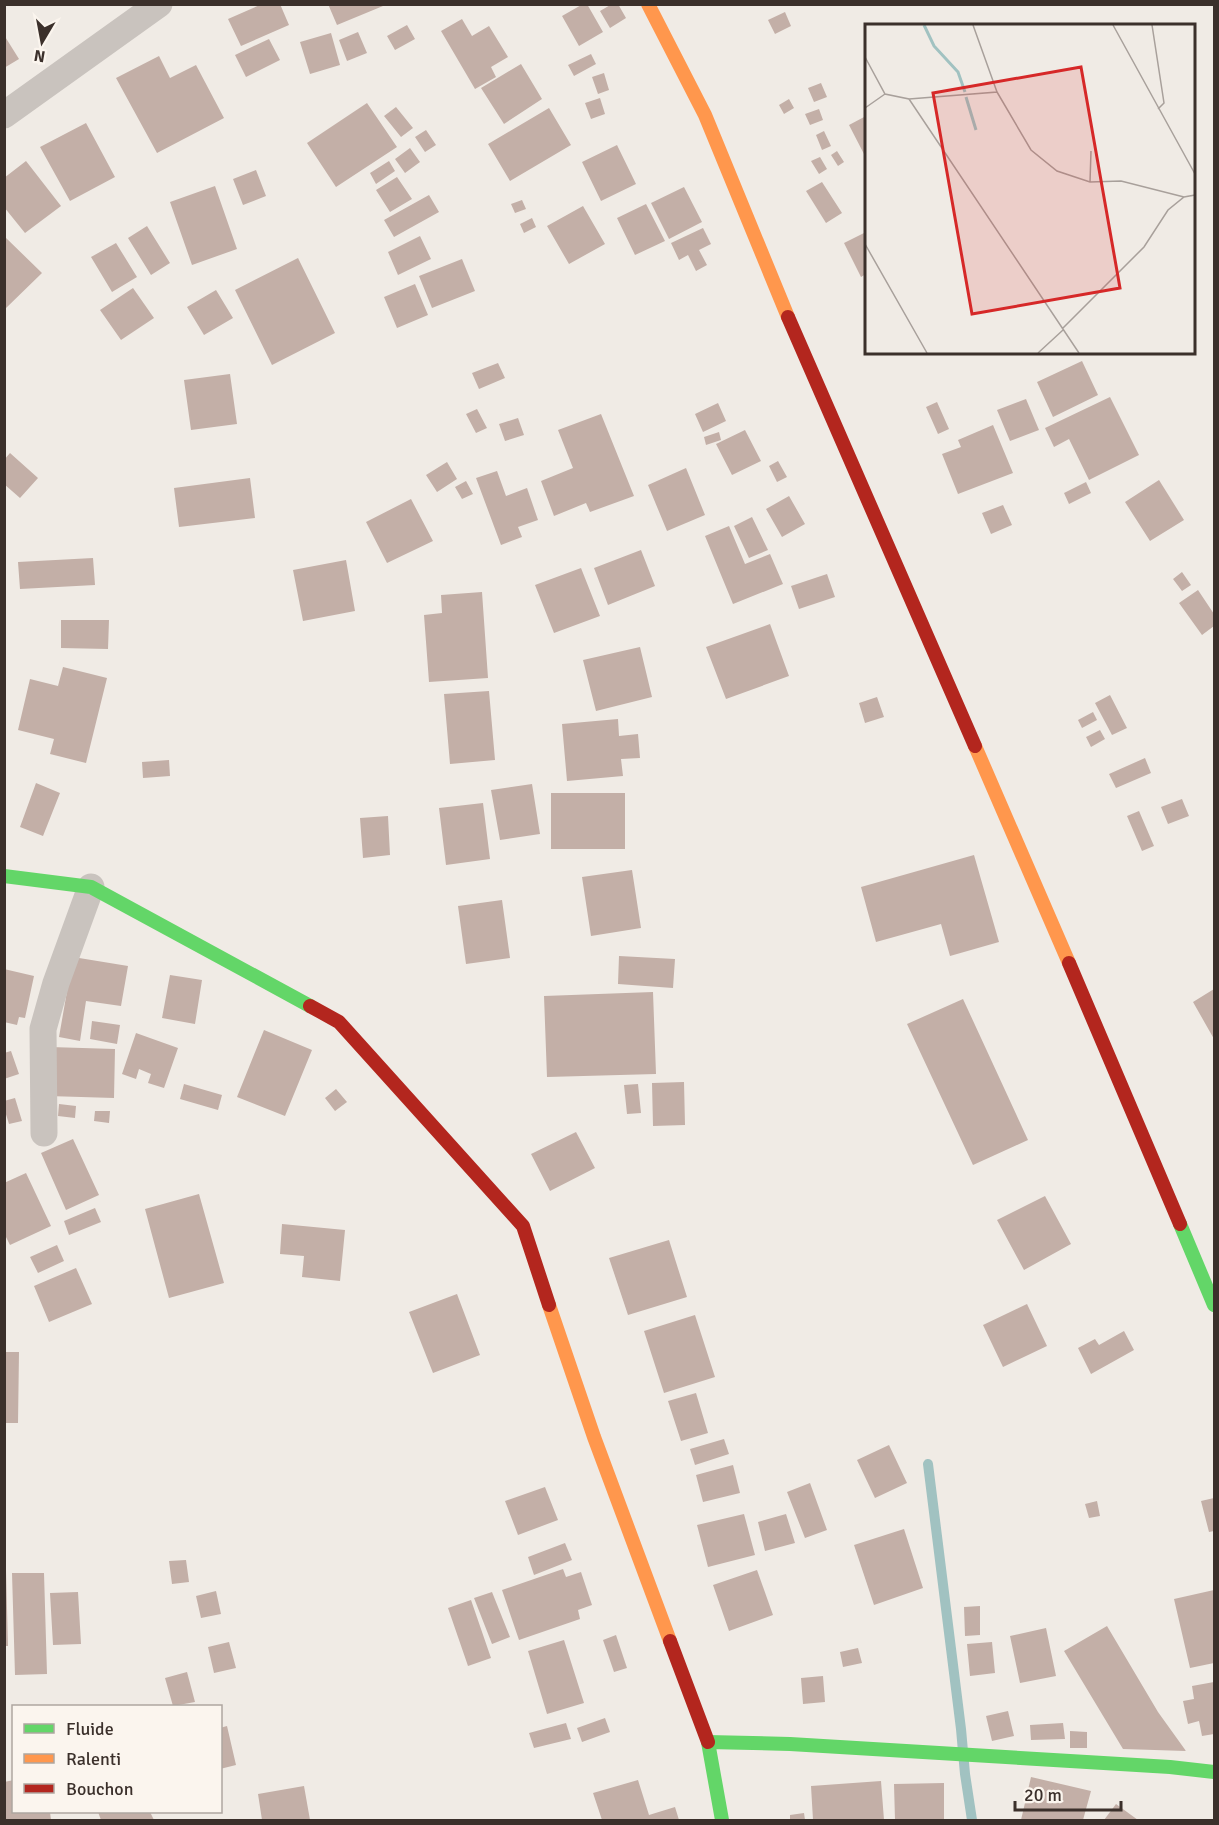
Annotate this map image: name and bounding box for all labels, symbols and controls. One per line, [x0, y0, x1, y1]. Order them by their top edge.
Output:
north arrow [12, 12, 72, 72]
inset map [865, 24, 1195, 354]
text: N [32, 45, 47, 67]
legend [12, 1705, 222, 1813]
text: Fluide [66, 1718, 114, 1740]
text: Ralenti [66, 1748, 121, 1770]
scale bar [1015, 1774, 1122, 1812]
text: Bouchon [66, 1778, 134, 1800]
text: 20 m [1024, 1784, 1062, 1806]

